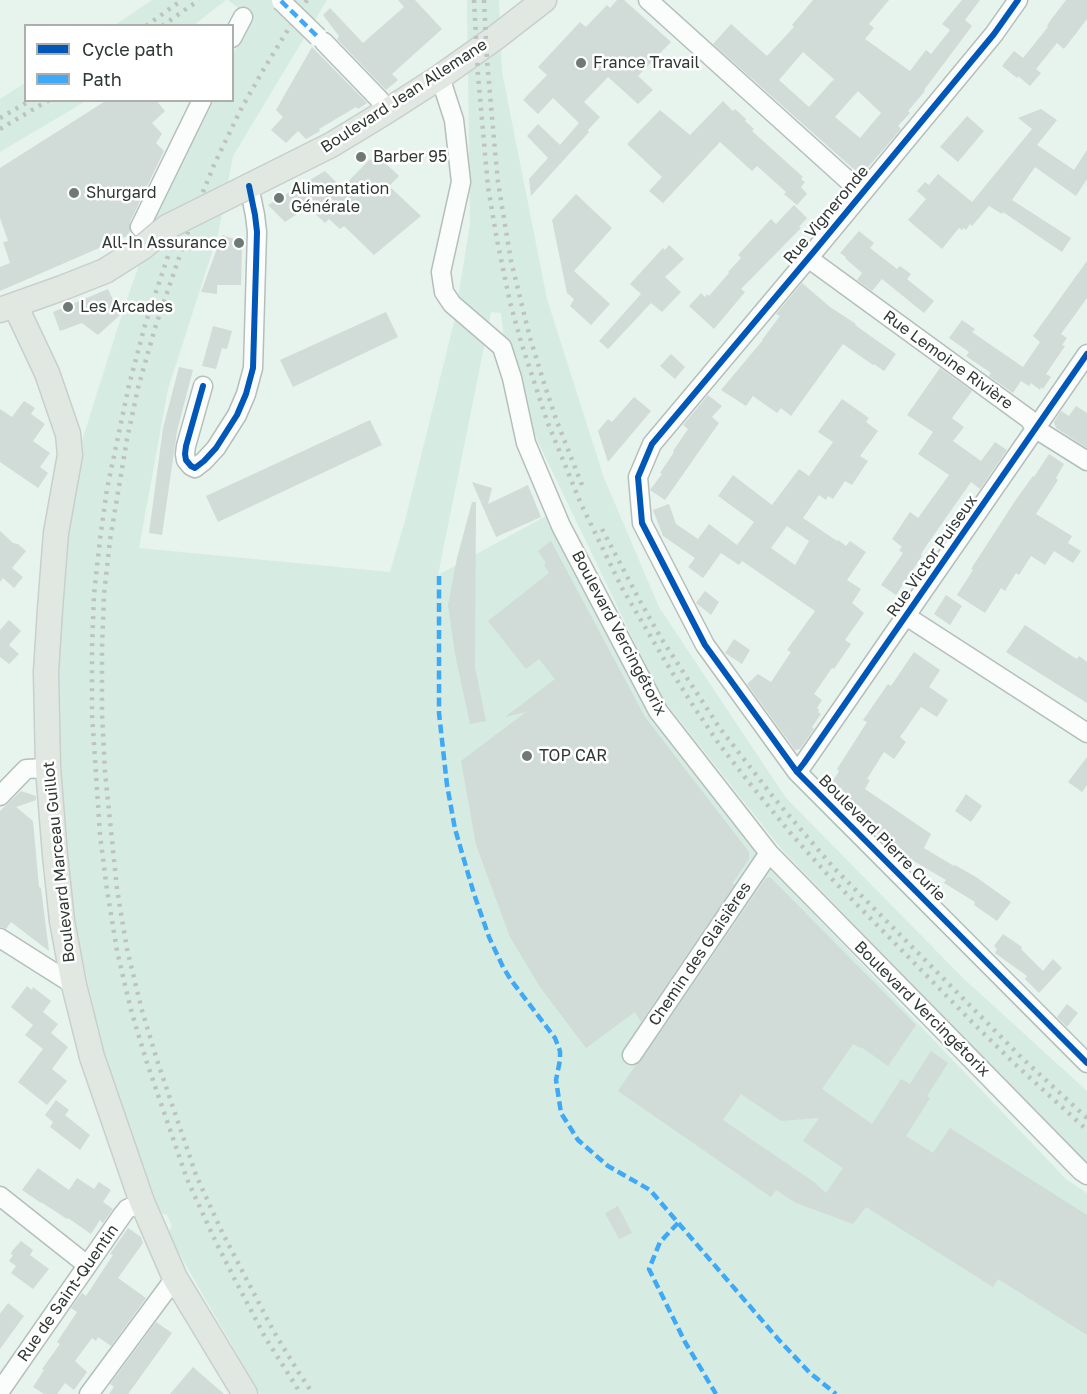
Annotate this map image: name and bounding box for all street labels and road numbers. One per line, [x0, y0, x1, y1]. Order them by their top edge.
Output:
street label: Boulevard Jean Allemane [317, 35, 491, 157]
street label: Rue Vigneronde [779, 162, 873, 268]
street label: Rue Lemoine Rivière [879, 306, 1017, 414]
street label: Rue Victor Puiseux [883, 491, 981, 621]
street label: Boulevard Vercingétorix [567, 547, 671, 719]
street label: Boulevard Marceau Guillot [39, 760, 79, 964]
street label: Boulevard Pierre Curie [815, 771, 949, 905]
street label: Chemin des Glaisières [645, 878, 755, 1030]
street label: Boulevard Vercingétorix [850, 937, 994, 1081]
street label: Rue de Saint-Quentin [13, 1221, 123, 1365]

